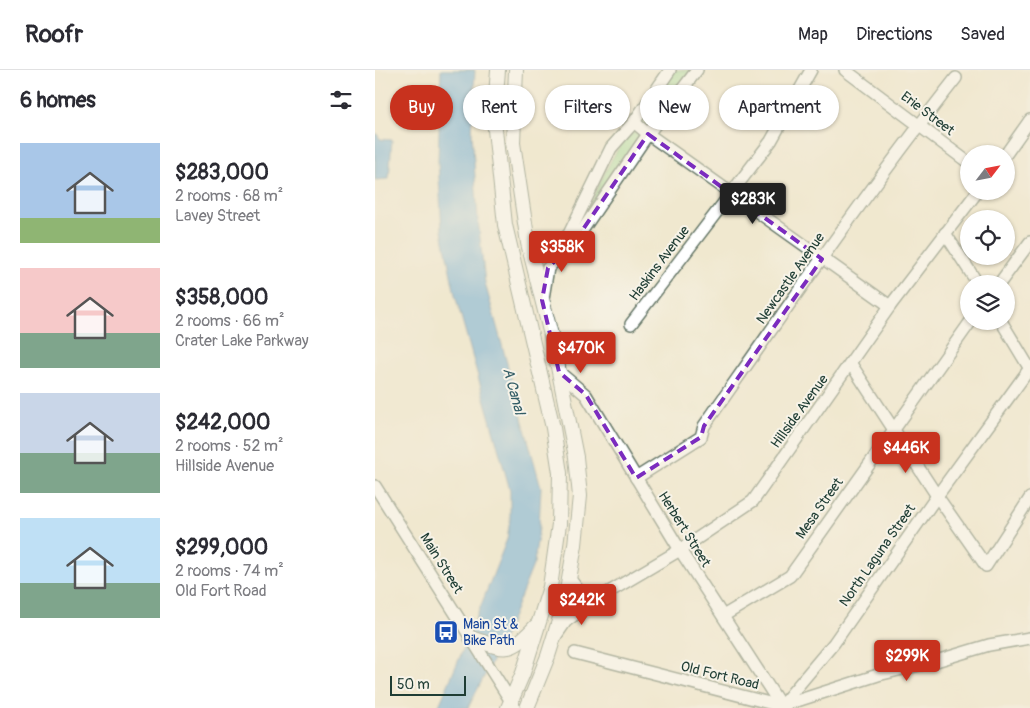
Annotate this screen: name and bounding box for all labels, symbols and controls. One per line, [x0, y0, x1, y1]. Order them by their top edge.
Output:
text: Roofr [25, 20, 83, 49]
text: Map [798, 23, 828, 46]
text: Directions [856, 23, 932, 46]
text: Saved [960, 23, 1005, 46]
chip: Buy [390, 85, 453, 130]
chip: Rent [463, 85, 535, 130]
chip: Filters [545, 85, 630, 130]
chip: New [640, 85, 709, 130]
chip: Apartment [719, 85, 839, 130]
icon: filters [327, 86, 355, 114]
text: 6 homes [20, 87, 96, 114]
street label: Erie Street [898, 88, 958, 139]
north arrow [960, 145, 1015, 200]
map controls [960, 145, 1015, 330]
text: $283,000 [175, 159, 269, 186]
icon: home [60, 163, 120, 223]
pin: $283K [718, 182, 788, 225]
text: 2 rooms · 68 m² [175, 186, 283, 206]
text: $283K [731, 189, 775, 209]
text: Lavey Street [175, 206, 260, 226]
button: locate [960, 210, 1015, 265]
street label: Haskins Avenue [626, 222, 693, 304]
street label: Newcastle Avenue [753, 229, 828, 327]
pin: $358K [527, 230, 597, 273]
text: $358K [540, 237, 584, 257]
button: layers [960, 275, 1015, 330]
text: $358,000 [175, 284, 268, 311]
icon: home [60, 288, 120, 348]
text: 2 rooms · 66 m² [175, 311, 285, 331]
text: Crater Lake Parkway [175, 331, 309, 351]
pin: $470K [546, 332, 616, 374]
text: $470K [558, 338, 605, 358]
water label: A Canal [498, 366, 529, 418]
street label: Hillside Avenue [767, 371, 832, 451]
text: $242,000 [175, 409, 270, 436]
icon: home [60, 413, 120, 473]
pin: $446K [871, 432, 941, 474]
text: 2 rooms · 52 m² [175, 436, 284, 456]
text: $446K [883, 438, 929, 458]
text: Hillside Avenue [175, 456, 274, 476]
street label: Mesa Street [792, 474, 847, 542]
street label: Herbert Street [655, 488, 715, 570]
street label: North Laguna Street [836, 500, 919, 610]
street label: Main Street [416, 530, 467, 597]
text: $299,000 [175, 534, 268, 561]
icon: home [60, 538, 120, 598]
text: 2 rooms · 74 m² [175, 561, 284, 581]
text: Old Fort Road [175, 581, 266, 601]
pin: $242K [547, 584, 617, 626]
text: $242K [559, 590, 605, 610]
place label: Main St & Bike Path [463, 616, 519, 649]
bus stop icon: Main St & Bike Path [433, 619, 459, 645]
pin: $299K [872, 640, 942, 682]
text: $299K [885, 646, 929, 666]
street label: Old Fort Road [679, 658, 761, 693]
scale bar [390, 673, 466, 696]
text: 50 m [397, 676, 430, 693]

